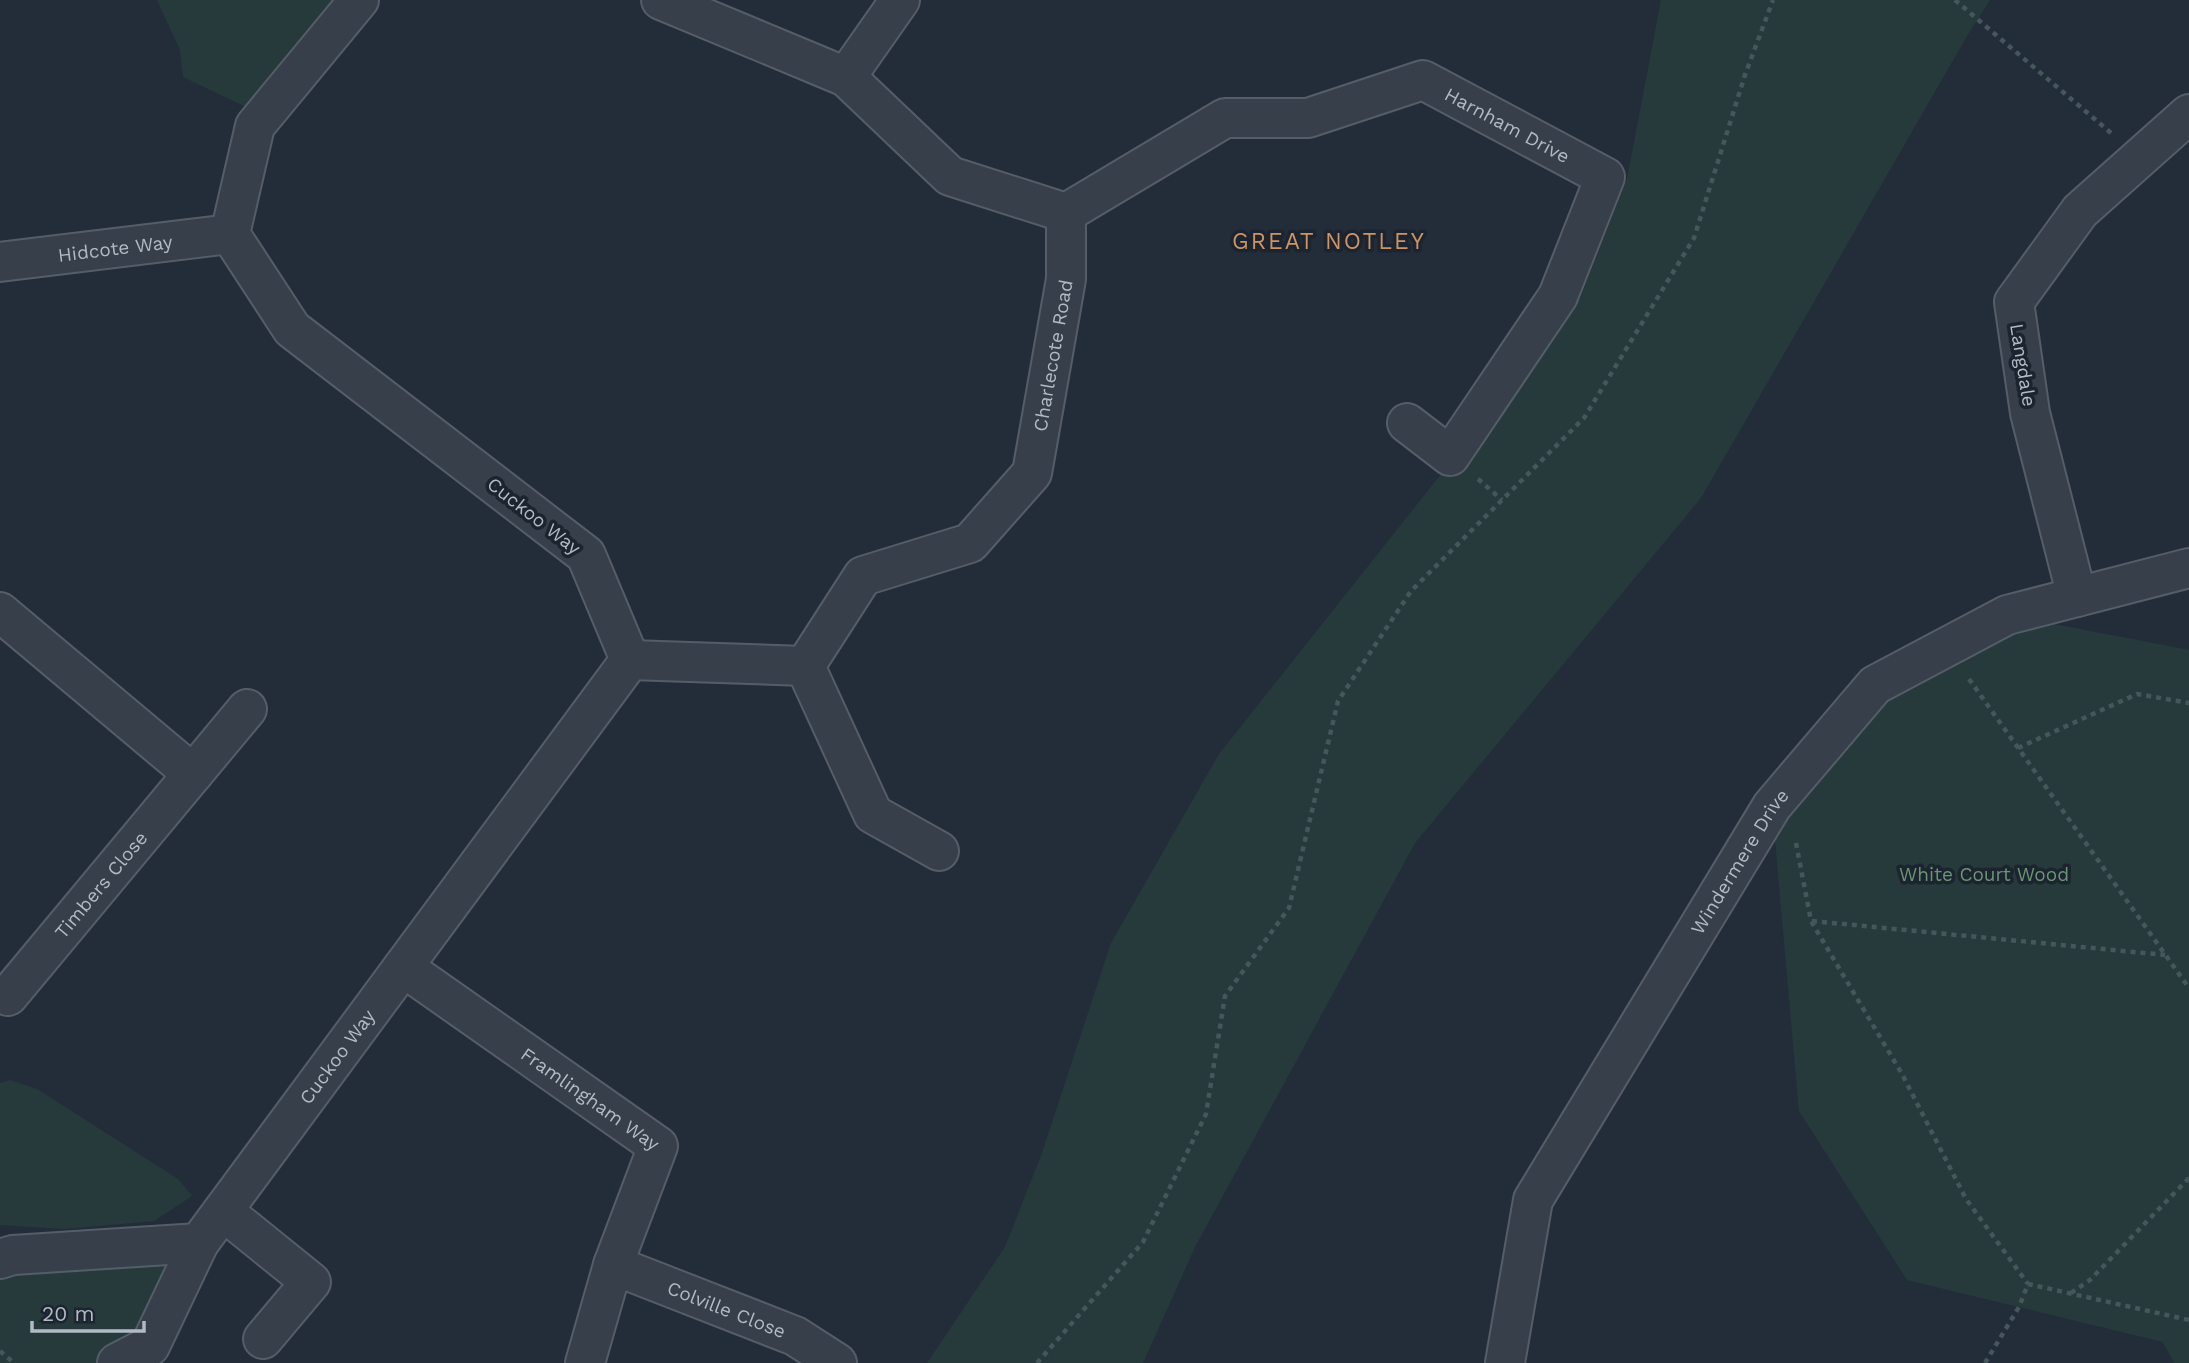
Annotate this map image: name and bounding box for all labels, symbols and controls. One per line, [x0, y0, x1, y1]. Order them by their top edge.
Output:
street label: Harnham Drive [1441, 82, 1574, 168]
district label: GREAT NOTLEY [1232, 228, 1426, 255]
street label: Hidcote Way [57, 230, 174, 266]
street label: Charlecote Road [1028, 278, 1077, 433]
street label: Langdale [2005, 322, 2041, 408]
street label: Cuckoo Way [483, 472, 585, 560]
street label: Windermere Drive [1686, 784, 1793, 938]
street label: Timbers Close [50, 826, 152, 943]
park label: White Court Wood [1899, 863, 2069, 886]
street label: Cuckoo Way [294, 1004, 380, 1109]
street label: Framlingham Way [517, 1042, 664, 1155]
street label: Colville Close [664, 1276, 789, 1343]
scale bar [32, 1290, 144, 1334]
text: 20 m [42, 1301, 94, 1326]

